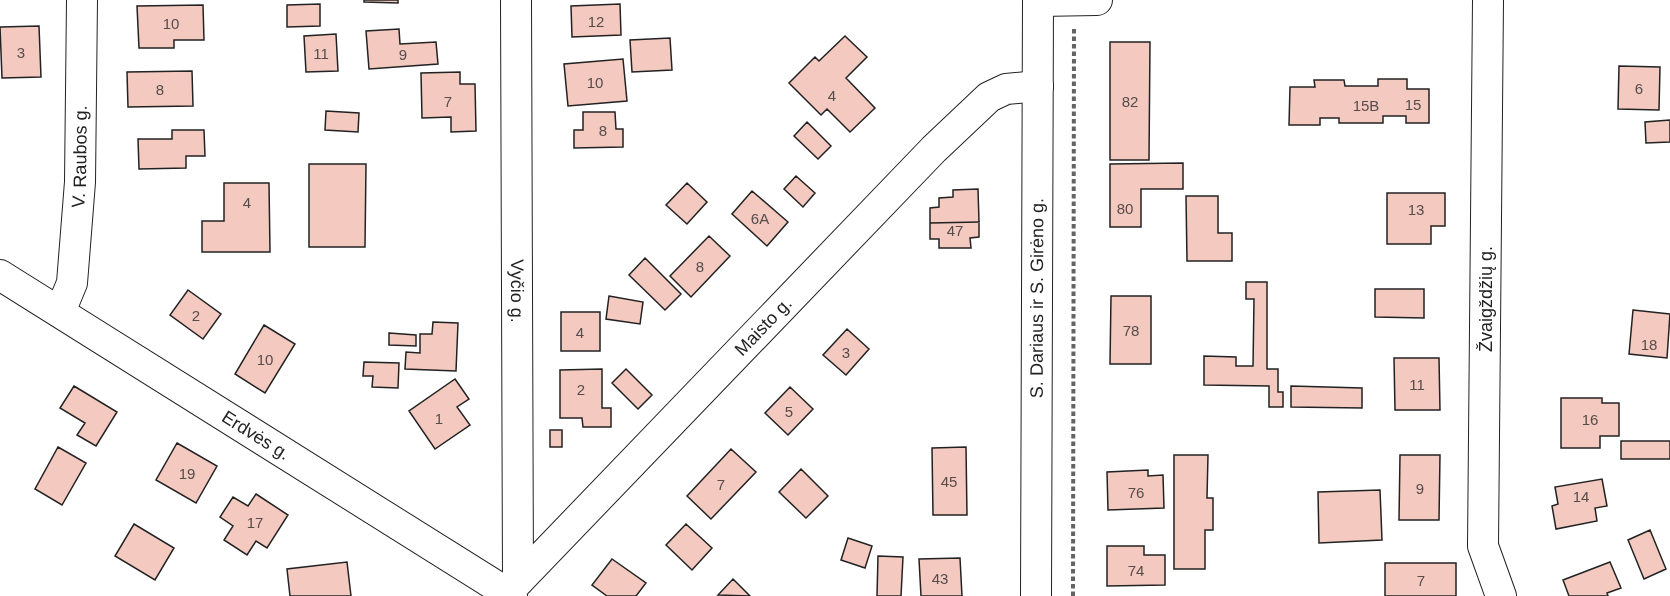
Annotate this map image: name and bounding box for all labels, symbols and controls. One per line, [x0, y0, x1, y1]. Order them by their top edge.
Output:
house number: 12 [588, 13, 604, 30]
house number: 10 [163, 15, 179, 32]
house number: 3 [17, 44, 25, 61]
house number: 11 [313, 45, 329, 62]
house number: 9 [399, 46, 407, 63]
house number: 10 [587, 74, 603, 91]
house number: 6 [1635, 80, 1643, 97]
house number: 8 [156, 81, 164, 98]
house number: 4 [828, 87, 836, 104]
house number: 7 [444, 93, 452, 110]
house number: 82 [1122, 93, 1138, 110]
house number: 15 [1405, 96, 1421, 113]
house number: 15B [1353, 97, 1379, 114]
street label: V. Raubos g. [68, 105, 91, 209]
house number: 8 [599, 122, 607, 139]
house number: 4 [243, 194, 251, 211]
street label: S. Dariaus ir S. Girėno g. [1027, 198, 1047, 398]
house number: 80 [1117, 200, 1133, 217]
house number: 13 [1408, 201, 1424, 218]
house number: 6A [751, 210, 769, 227]
house number: 47 [947, 222, 963, 239]
street label: Žvaigždžių g. [1476, 246, 1496, 352]
house number: 8 [696, 258, 704, 275]
street label: Vyčio g. [507, 259, 527, 323]
street label: Maisto g. [731, 293, 796, 360]
house number: 2 [192, 307, 200, 324]
house number: 78 [1123, 322, 1139, 339]
house number: 4 [576, 324, 584, 341]
house number: 18 [1641, 336, 1657, 353]
house number: 3 [842, 344, 850, 361]
house number: 10 [257, 351, 273, 368]
house number: 11 [1409, 376, 1425, 393]
house number: 2 [577, 381, 585, 398]
house number: 5 [785, 403, 793, 420]
street label: Erdvės g. [218, 407, 293, 464]
house number: 1 [435, 410, 443, 427]
house number: 16 [1582, 411, 1598, 428]
house number: 19 [179, 465, 195, 482]
house number: 45 [941, 473, 957, 490]
house number: 7 [717, 476, 725, 493]
house number: 9 [1416, 480, 1424, 497]
house number: 76 [1128, 484, 1144, 501]
house number: 14 [1573, 488, 1589, 505]
house number: 17 [247, 514, 263, 531]
house number: 74 [1128, 562, 1144, 579]
house number: 43 [932, 570, 948, 587]
house number: 7 [1417, 572, 1425, 589]

